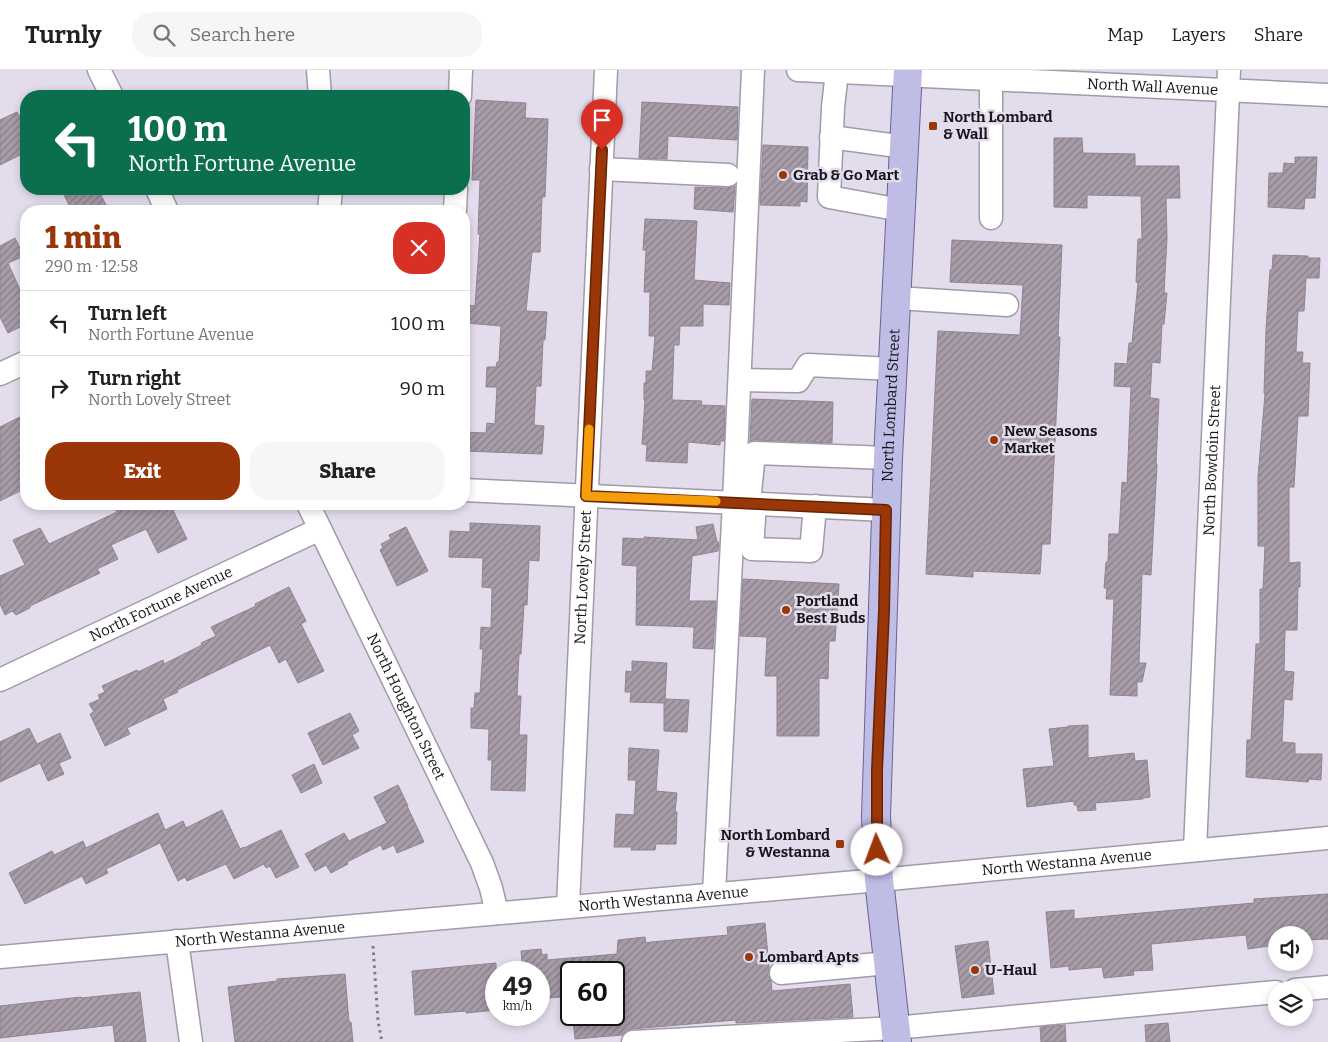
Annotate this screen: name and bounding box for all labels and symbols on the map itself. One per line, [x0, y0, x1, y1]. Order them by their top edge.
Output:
street label: North Wall Avenue [1087, 75, 1219, 99]
pin [581, 99, 623, 150]
place label: North Lombard & Wall [943, 108, 1053, 143]
marker: North Lombard & Wall [927, 120, 939, 132]
place label: Grab & Go Mart [793, 166, 900, 184]
marker: Grab & Go Mart [777, 169, 789, 181]
street label: North Lombard Street [878, 328, 904, 482]
street label: North Bowdoin Street [1200, 384, 1224, 536]
place label: New Seasons Market [1004, 422, 1097, 457]
marker: New Seasons Market [988, 434, 1000, 446]
street label: North Lovely Street [571, 509, 595, 645]
street label: North Fortune Avenue [87, 563, 235, 645]
place label: Portland Best Buds [796, 592, 865, 627]
marker: Portland Best Buds [780, 604, 792, 616]
street label: North Houghton Street [363, 630, 449, 783]
position arrow [850, 823, 902, 875]
place label: North Lombard & Westanna [720, 826, 831, 861]
marker: North Lombard & Westanna [834, 838, 846, 850]
street label: North Westanna Avenue [981, 846, 1153, 879]
street label: North Westanna Avenue [578, 882, 749, 915]
street label: North Westanna Avenue [174, 918, 346, 951]
place label: Lombard Apts [759, 948, 859, 966]
marker: Lombard Apts [743, 951, 755, 963]
speed limit sign: 60 [560, 961, 625, 1026]
place label: U-Haul [985, 961, 1037, 979]
marker: U-Haul [969, 964, 981, 976]

